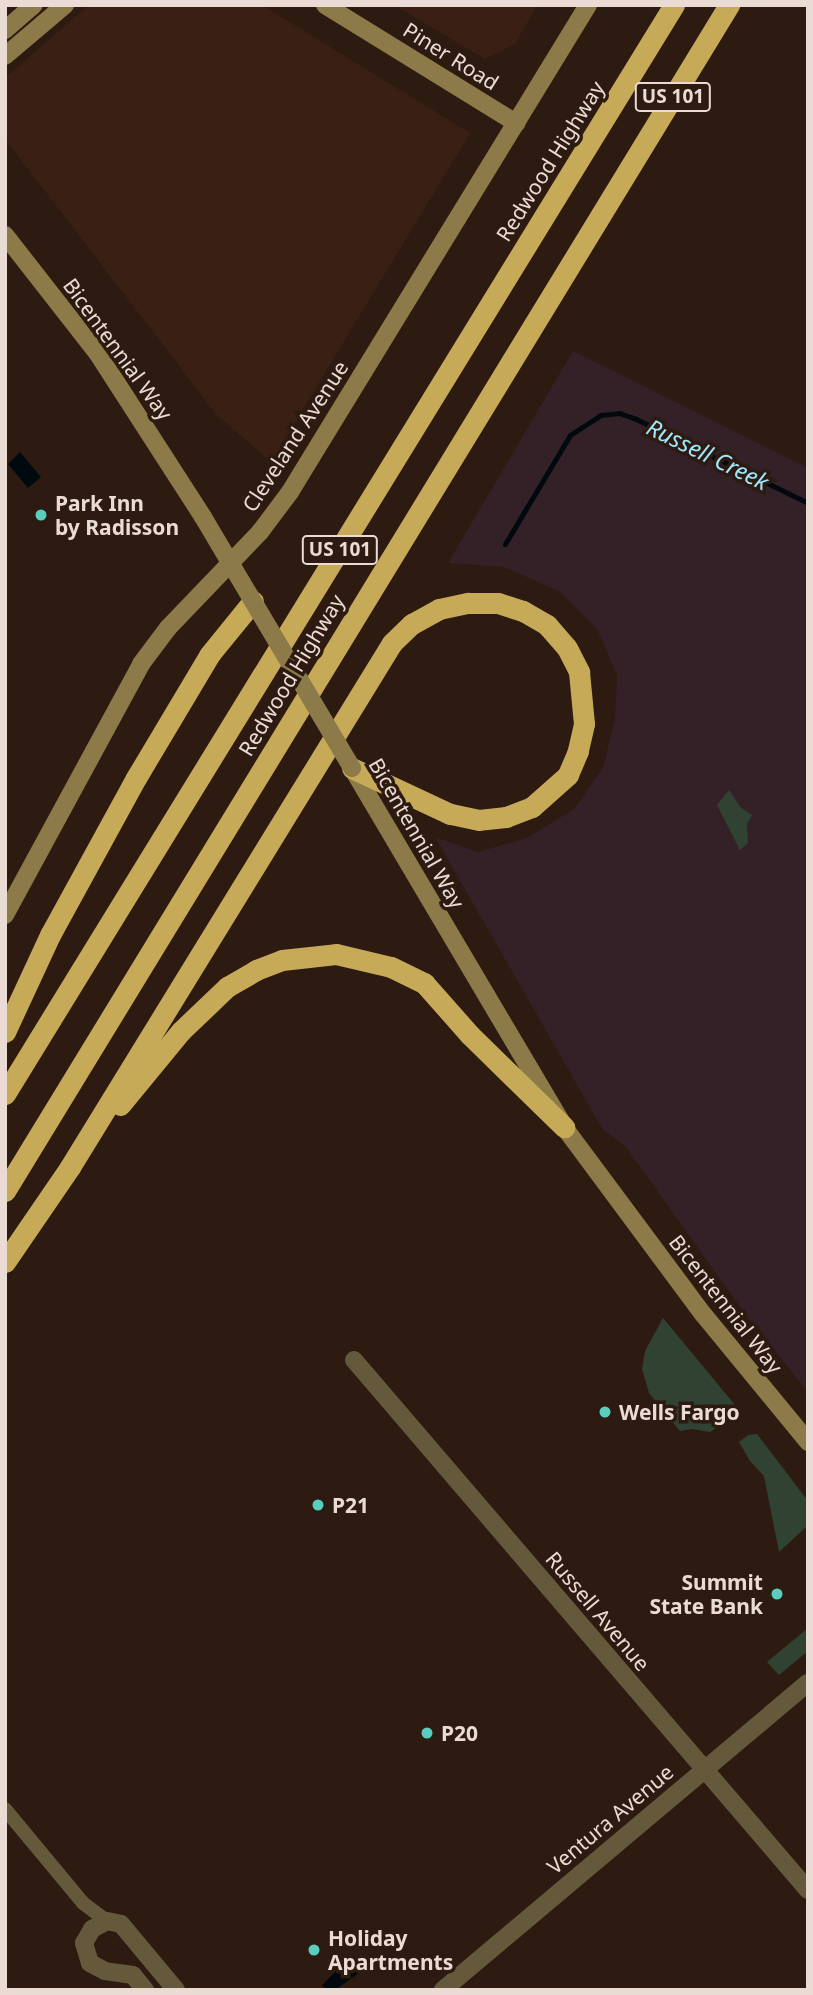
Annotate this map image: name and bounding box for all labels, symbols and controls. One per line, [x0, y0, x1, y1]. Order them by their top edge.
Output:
street label: Piner Road [399, 17, 503, 95]
street label: Redwood Highway [491, 76, 609, 246]
road number: US 101 [634, 82, 712, 113]
street label: Bicentennial Way [58, 273, 178, 425]
street label: Cleveland Avenue [237, 356, 353, 516]
water label: Russell Creek [643, 413, 773, 495]
place label: Park Inn by Radisson [55, 490, 179, 540]
marker: Park Inn by Radisson [33, 507, 49, 523]
road number: US 101 [302, 534, 378, 566]
street label: Redwood Highway [233, 590, 349, 760]
street label: Bicentennial Way [364, 754, 470, 912]
street label: Bicentennial Way [664, 1230, 788, 1378]
place label: Wells Fargo [619, 1399, 740, 1425]
marker: Wells Fargo [597, 1404, 613, 1420]
place label: P21 [332, 1492, 369, 1518]
marker: P21 [310, 1497, 326, 1513]
street label: Russell Avenue [541, 1546, 655, 1676]
place label: Summit State Bank [649, 1569, 763, 1619]
marker: Summit State Bank [769, 1586, 785, 1602]
place label: P20 [441, 1720, 478, 1746]
marker: P20 [419, 1725, 435, 1741]
street label: Ventura Avenue [542, 1759, 678, 1879]
place label: Holiday Apartments [328, 1925, 453, 1975]
marker: Holiday Apartments [306, 1942, 322, 1958]

